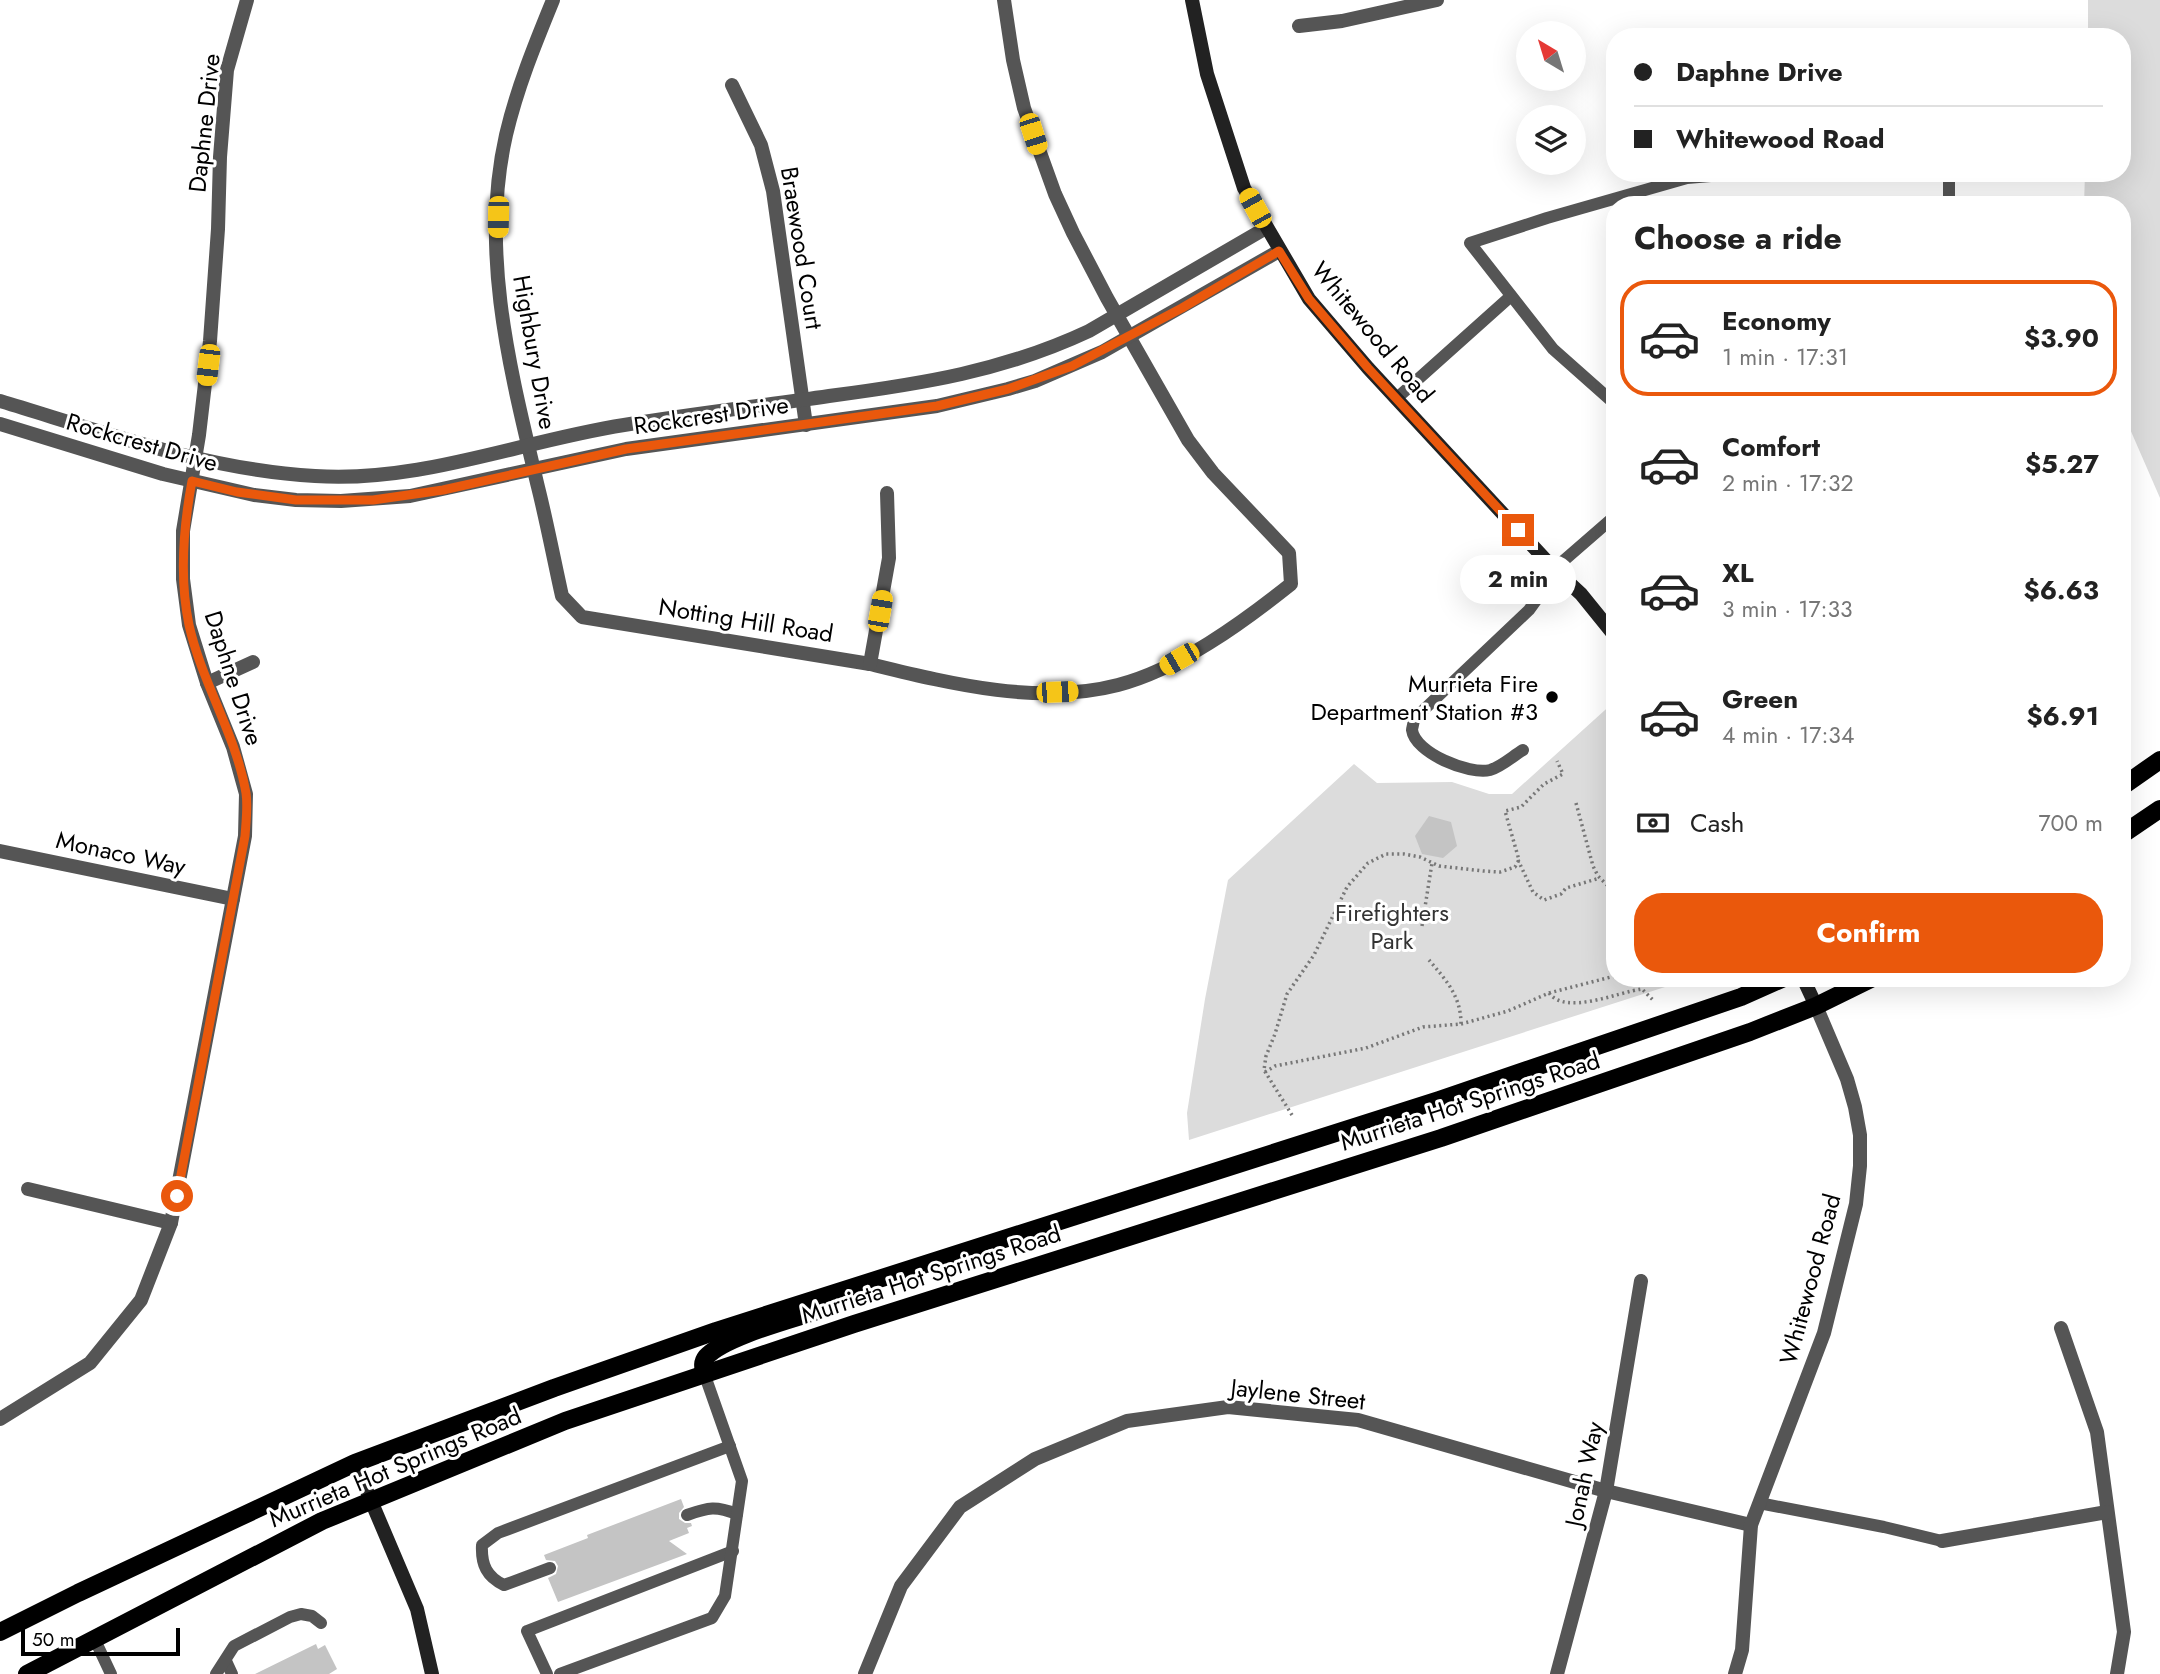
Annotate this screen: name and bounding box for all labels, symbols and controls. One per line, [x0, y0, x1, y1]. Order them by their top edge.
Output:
north arrow [1516, 21, 1586, 91]
map controls [1516, 21, 1586, 175]
street label: Daphne Drive [179, 52, 229, 194]
text: Daphne Drive [1676, 53, 1843, 91]
button: layers [1516, 105, 1586, 175]
car [1017, 111, 1050, 157]
text: Whitewood Road [1676, 120, 1885, 158]
street label: Braewood Court [772, 164, 832, 332]
car [1236, 185, 1275, 231]
car [488, 196, 509, 238]
text: Choose a ride [1634, 215, 1842, 261]
street label: Whitewood Road [1303, 254, 1443, 410]
street label: Highbury Drive [504, 272, 566, 432]
text: Economy [1722, 302, 1831, 340]
icon: car [1638, 307, 1701, 370]
text: $3.90 [2024, 319, 2099, 357]
text: 1 min · 17:31 [1722, 340, 1848, 374]
car [196, 343, 221, 387]
street label: Rockcrest Drive [631, 387, 791, 443]
street label: Rockcrest Drive [62, 404, 222, 480]
text: Comfort [1722, 428, 1820, 466]
icon: car [1638, 433, 1701, 496]
text: $5.27 [2025, 445, 2099, 483]
text: 2 min · 17:32 [1722, 466, 1854, 500]
route end [1502, 514, 1534, 546]
callout: 2 min [1460, 554, 1576, 604]
text: XL [1722, 554, 1754, 592]
icon: car [1638, 559, 1701, 622]
text: 2 min [1488, 562, 1548, 596]
text: $6.63 [2024, 571, 2099, 609]
car [867, 588, 894, 634]
street label: Notting Hill Road [656, 589, 836, 651]
text: 3 min · 17:33 [1722, 592, 1853, 626]
street label: Daphne Drive [196, 606, 272, 750]
car [1156, 639, 1203, 679]
place label: Murrieta Fire Department Station #3 [1310, 666, 1538, 729]
text: Green [1722, 680, 1798, 718]
car [1036, 681, 1079, 703]
icon: car [1638, 685, 1701, 748]
marker: Murrieta Fire Department Station #3 [1544, 689, 1560, 705]
text: $6.91 [2026, 697, 2099, 735]
text: 4 min · 17:34 [1722, 718, 1854, 752]
icon: cash [1634, 804, 1672, 842]
text: Cash [1690, 804, 1744, 842]
text: 700 m [2038, 806, 2103, 840]
street label: Monaco Way [53, 822, 190, 884]
button: Confirm [1634, 893, 2103, 973]
park label: Firefighters Park [1335, 895, 1449, 958]
street label: Murrieta Hot Springs Road [1336, 1042, 1604, 1160]
route start [161, 1180, 193, 1212]
street label: Whitewood Road [1770, 1190, 1850, 1368]
street label: Murrieta Hot Springs Road [797, 1215, 1065, 1333]
street label: Jaylene Street [1226, 1369, 1367, 1418]
street label: Murrieta Hot Springs Road [263, 1398, 527, 1536]
street label: Jonah Way [1555, 1418, 1612, 1532]
scale bar [21, 1625, 180, 1657]
text: 50 m [32, 1626, 75, 1653]

